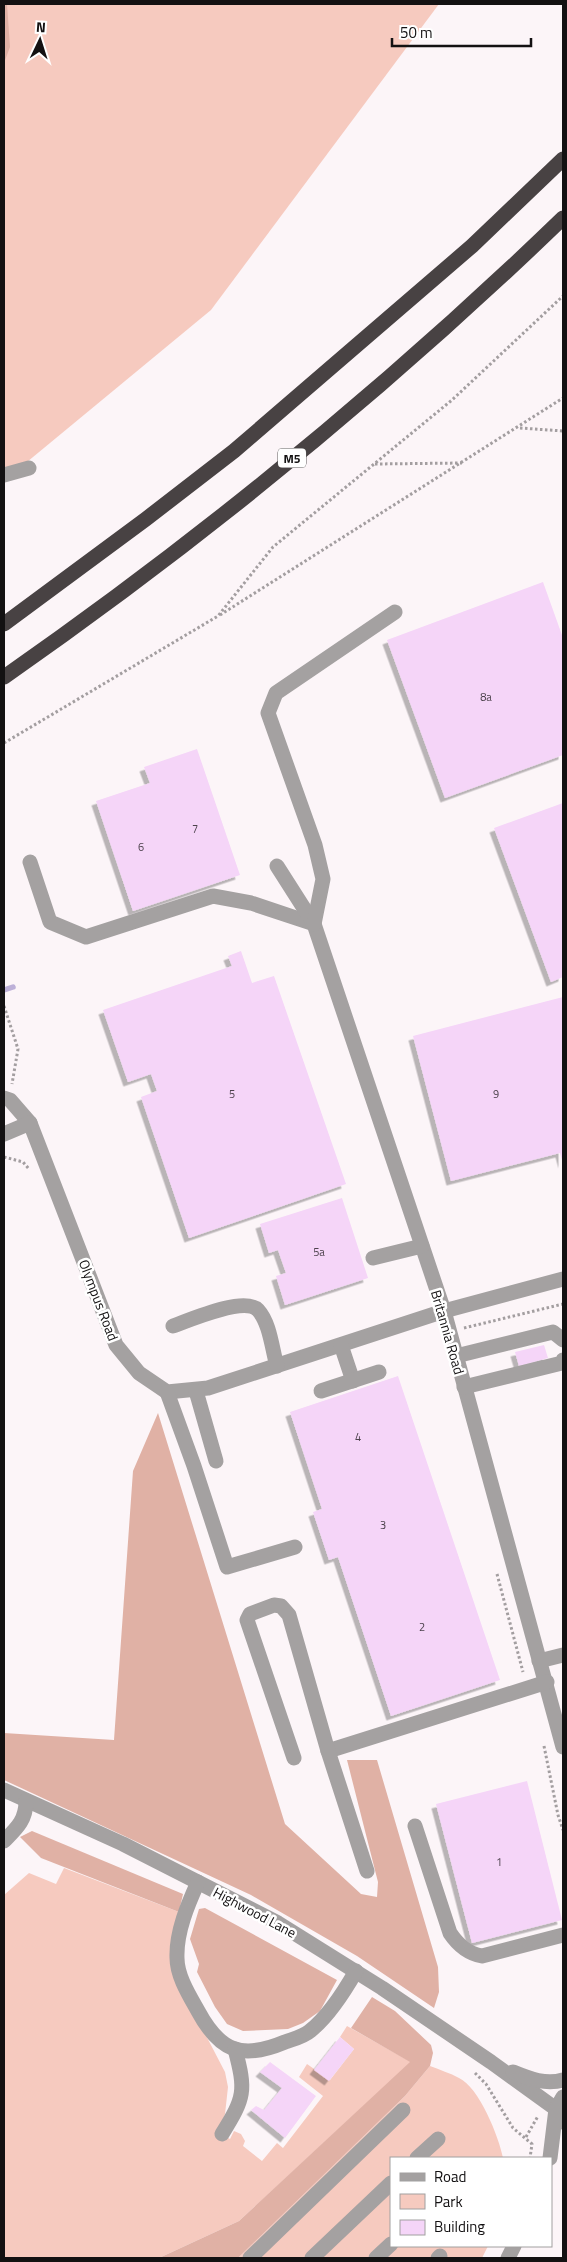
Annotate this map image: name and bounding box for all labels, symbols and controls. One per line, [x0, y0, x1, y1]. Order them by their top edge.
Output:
north arrow [15, 15, 65, 65]
scale bar [392, 15, 531, 47]
text: N [35, 16, 47, 37]
text: 50 m [400, 21, 433, 44]
road number: M5 [278, 448, 306, 468]
house number: 8a [480, 689, 492, 705]
house number: 7 [192, 821, 198, 837]
house number: 6 [138, 839, 144, 855]
house number: 5 [229, 1086, 235, 1102]
house number: 9 [493, 1086, 499, 1102]
house number: 5a [313, 1244, 325, 1260]
street label: Olympus Road [74, 1256, 124, 1344]
street label: Britannia Road [426, 1287, 470, 1377]
house number: 4 [355, 1429, 361, 1445]
house number: 3 [380, 1517, 386, 1533]
house number: 2 [419, 1619, 425, 1635]
house number: 1 [496, 1854, 502, 1870]
street label: Highwood Lane [210, 1881, 300, 1943]
legend [390, 2157, 552, 2247]
text: Road [434, 2165, 466, 2188]
text: Park [434, 2190, 463, 2213]
text: Building [434, 2215, 485, 2238]

